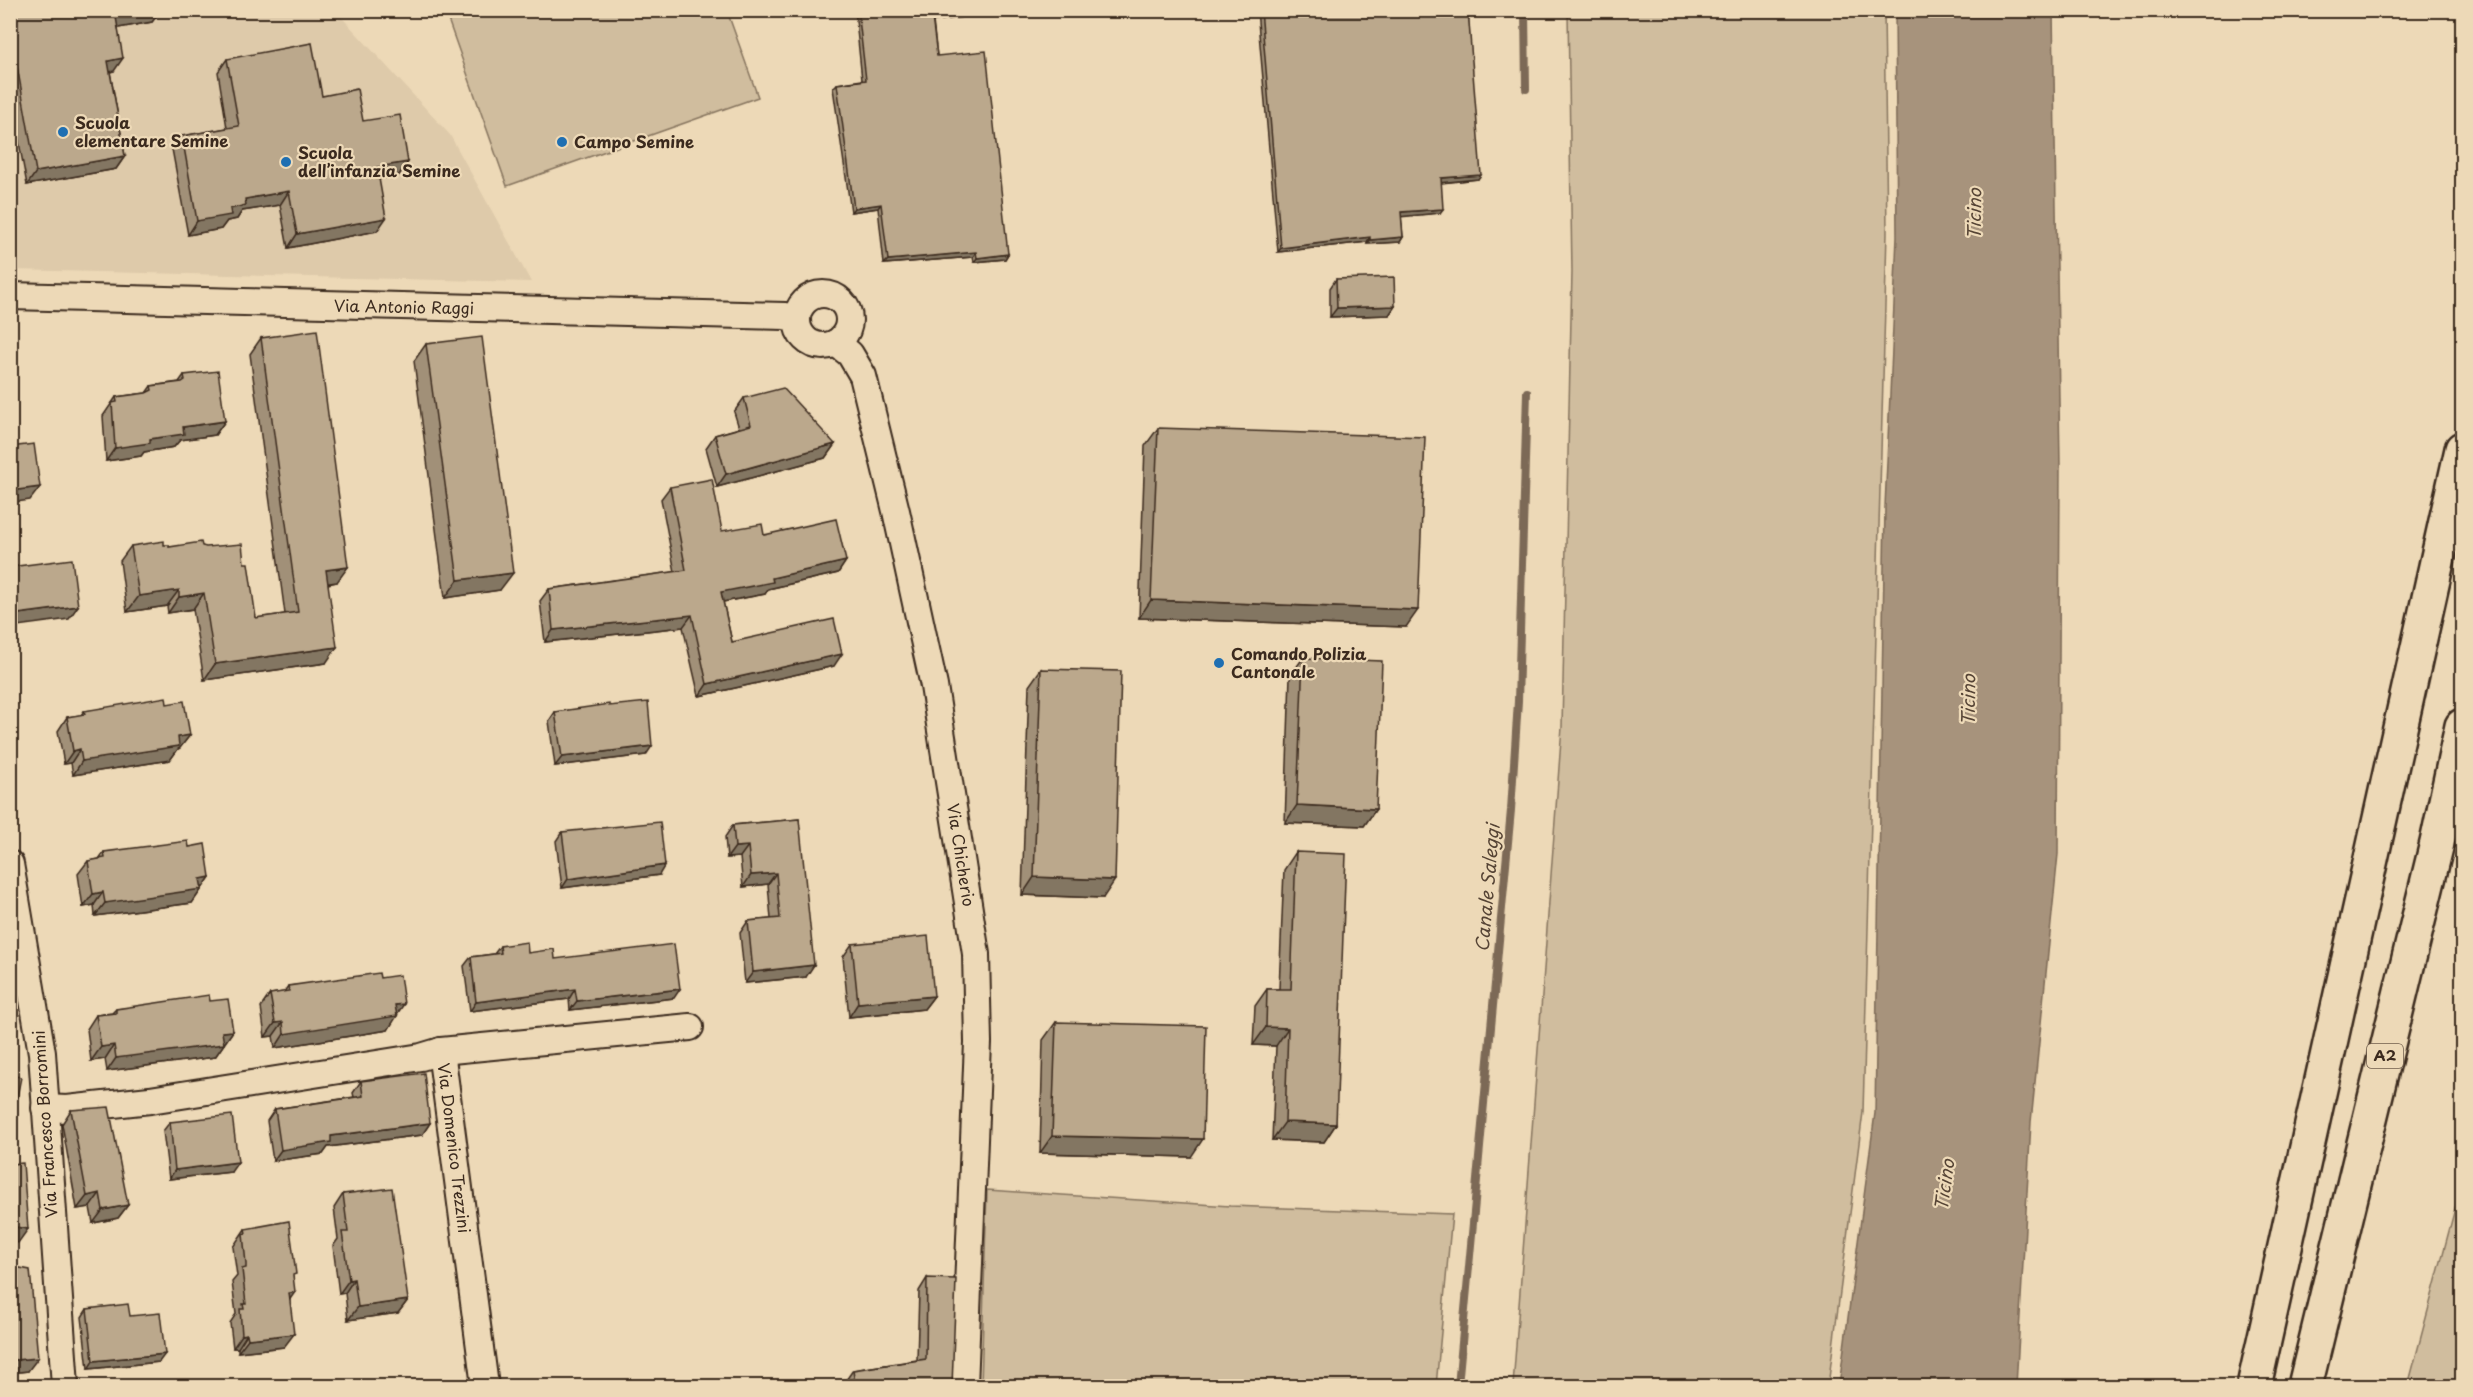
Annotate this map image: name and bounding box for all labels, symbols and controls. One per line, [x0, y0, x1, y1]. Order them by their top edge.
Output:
place label: Scuola elementare Semine [75, 110, 228, 152]
marker: Scuola elementare Semine [56, 125, 70, 139]
place label: Campo Semine [574, 129, 694, 153]
marker: Campo Semine [555, 135, 569, 149]
place label: Scuola dell’infanzia Semine [298, 140, 460, 182]
marker: Scuola dell’infanzia Semine [279, 155, 293, 169]
water label: Ticino [1960, 187, 1987, 240]
street label: Via Antonio Raggi [334, 293, 474, 319]
place label: Comando Polizia Cantonale [1231, 641, 1367, 683]
marker: Comando Polizia Cantonale [1212, 656, 1226, 670]
water label: Ticino [1954, 673, 1981, 726]
street label: Via Chicherio [942, 802, 982, 908]
water label: Canale Saleggi [1467, 820, 1506, 953]
street label: Via Francesco Borromini [25, 1029, 63, 1219]
road number: A2 [2367, 1044, 2403, 1068]
street label: Via Domenico Trezzini [433, 1061, 477, 1234]
water label: Ticino [1927, 1156, 1961, 1212]

